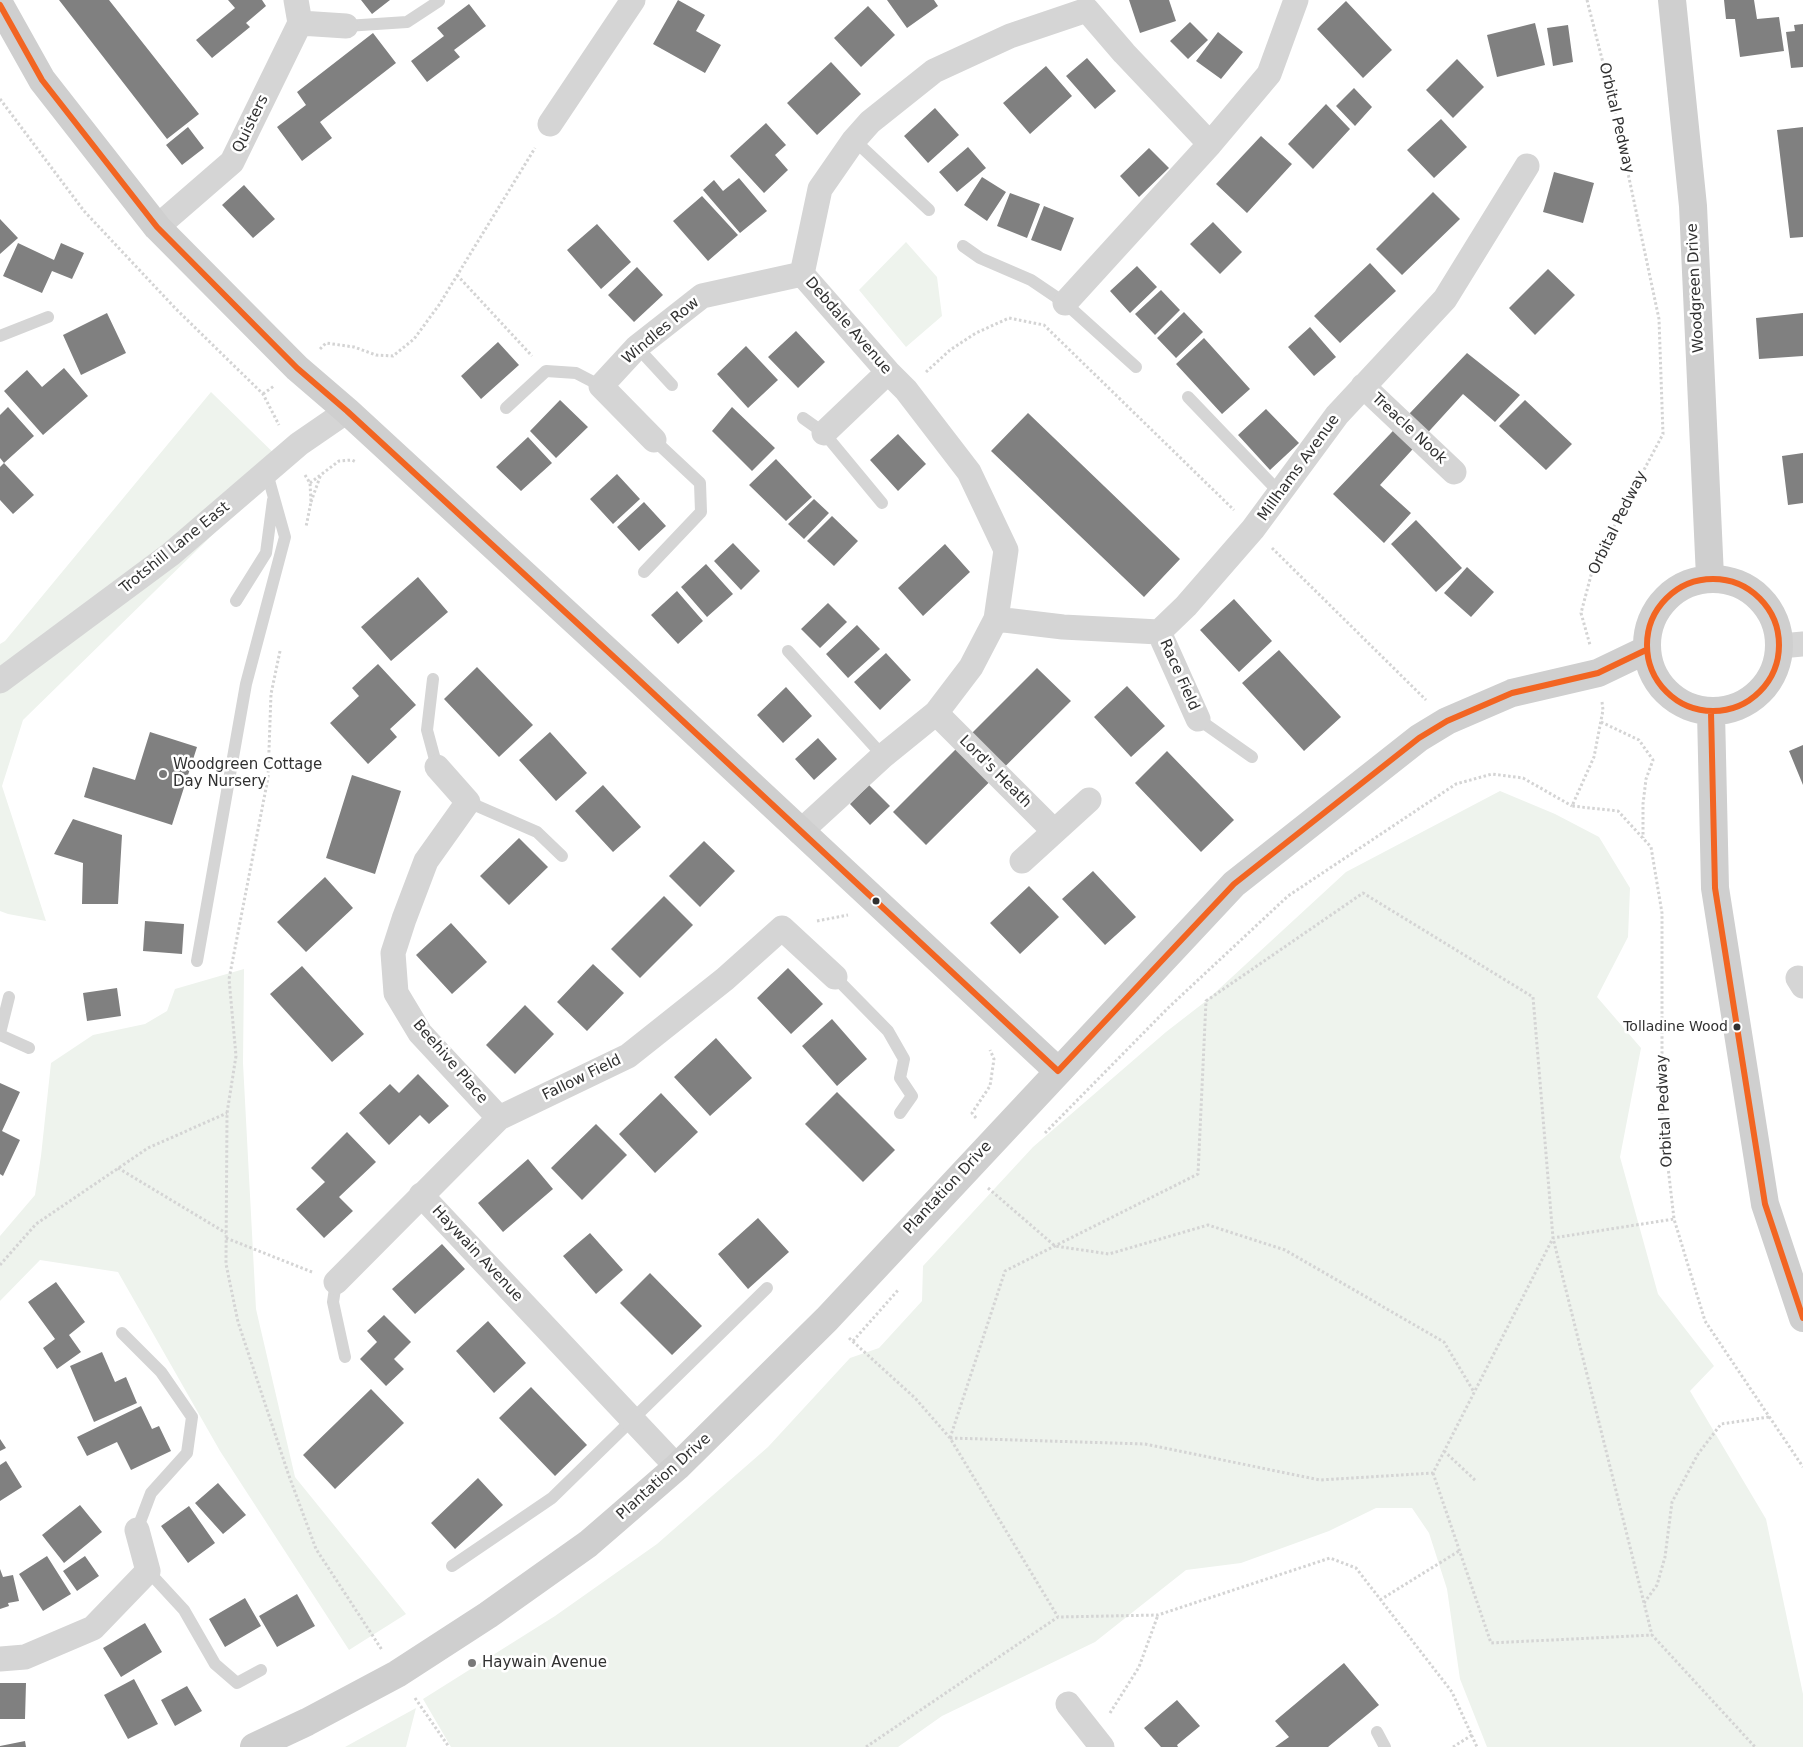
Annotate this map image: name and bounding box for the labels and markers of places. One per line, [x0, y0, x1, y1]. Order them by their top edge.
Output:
place label: Woodgreen Cottage Day Nursery [173, 756, 322, 791]
marker: Woodgreen Cottage Day Nursery [157, 768, 169, 780]
unlabelled marker [871, 896, 881, 906]
place label: Tolladine Wood [1623, 1019, 1728, 1035]
marker: Tolladine Wood [1732, 1022, 1742, 1032]
place label: Haywain Avenue [482, 1654, 607, 1672]
marker: Haywain Avenue [466, 1657, 478, 1669]

